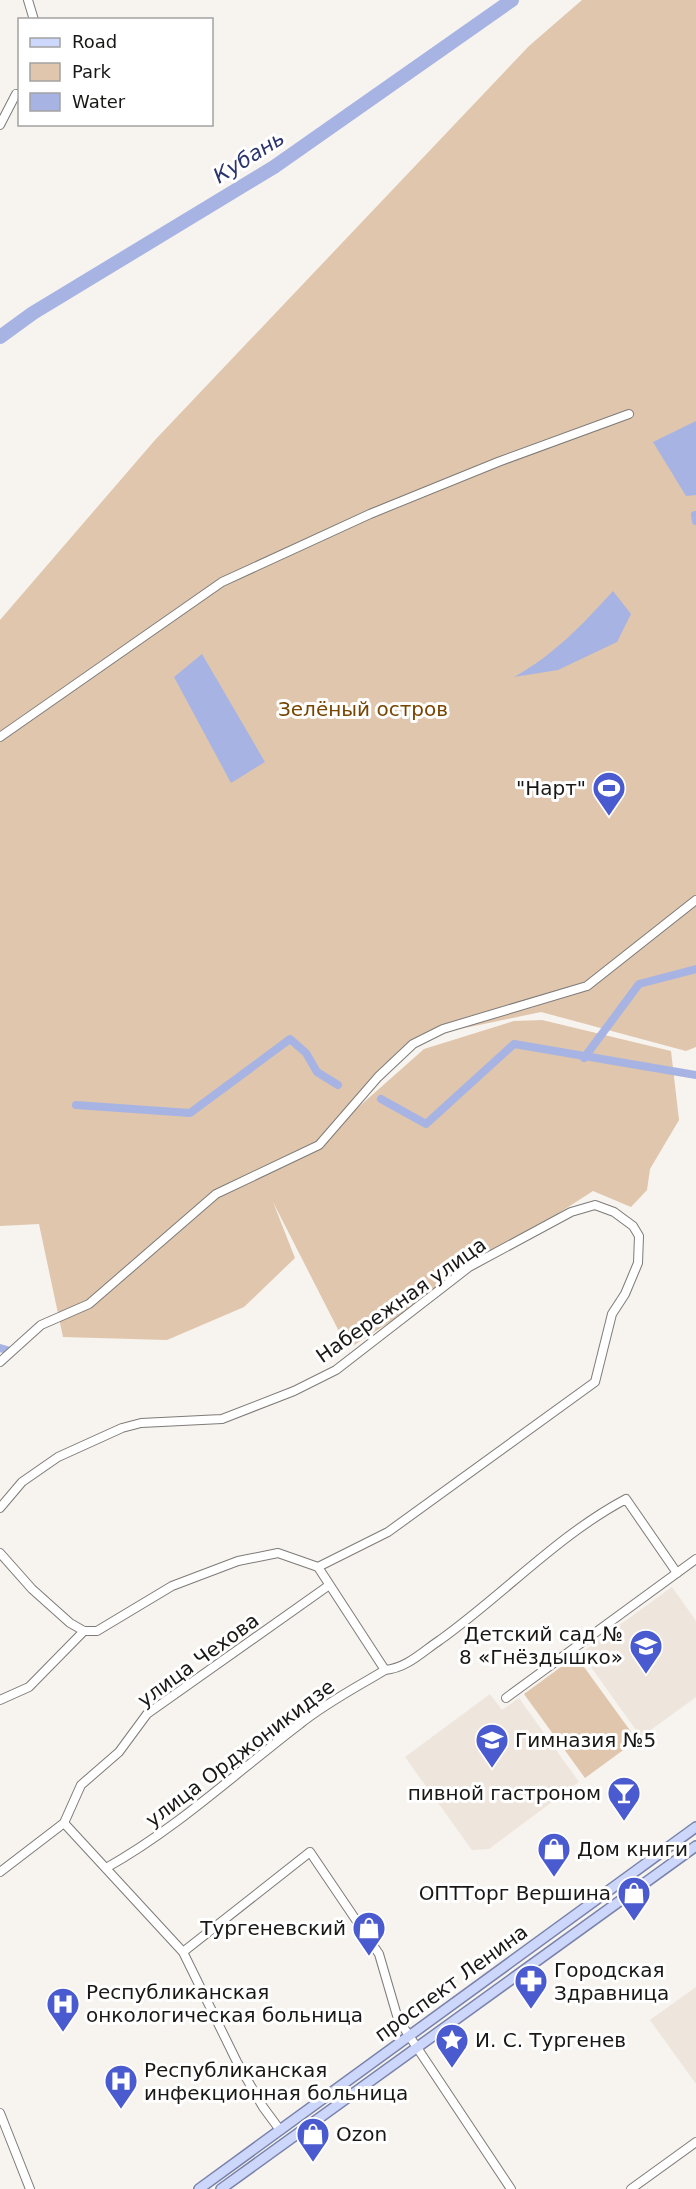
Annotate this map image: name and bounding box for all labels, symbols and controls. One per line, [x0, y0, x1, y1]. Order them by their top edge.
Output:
legend [18, 18, 213, 126]
text: Road [72, 31, 117, 52]
text: Park [72, 61, 111, 82]
text: Water [72, 91, 126, 112]
water label: Кубань [209, 126, 289, 188]
park label: Зелёный остров [278, 697, 448, 721]
sports icon: "Нарт" [591, 770, 627, 817]
place label: "Нарт" [516, 776, 586, 800]
street label: Набережная улица [311, 1232, 491, 1368]
street label: улица Чехова [133, 1608, 263, 1712]
place label: Детский сад № 8 «Гнёздышко» [459, 1622, 623, 1669]
school or university icon: Детский сад № 8 «Гнёздышко» [628, 1628, 664, 1675]
street label: улица Орджоникидзе [141, 1674, 339, 1832]
school or university icon: Гимназия №5 [474, 1722, 510, 1769]
place label: Гимназия №5 [515, 1728, 656, 1752]
bar icon: пивной гастроном [606, 1775, 642, 1822]
place label: пивной гастроном [408, 1781, 601, 1805]
shop icon: Дом книги [536, 1831, 572, 1878]
place label: Дом книги [577, 1837, 688, 1861]
shop icon: ОПТТорг Вершина [616, 1875, 652, 1922]
place label: ОПТТорг Вершина [419, 1881, 611, 1905]
shop icon: Тургеневский [351, 1910, 387, 1957]
place label: Тургеневский [199, 1916, 346, 1940]
street label: проспект Ленина [370, 1919, 532, 2047]
place label: Городская Здравница [554, 1958, 669, 2005]
pharmacy icon: Городская Здравница [513, 1963, 549, 2010]
place label: Республиканская онкологическая больница [86, 1980, 363, 2027]
hospital icon: Республиканская онкологическая больница [45, 1986, 81, 2033]
place icon: И. С. Тургенев [434, 2022, 470, 2069]
place label: И. С. Тургенев [475, 2028, 626, 2052]
place label: Республиканская инфекционная больница [144, 2058, 408, 2105]
hospital icon: Республиканская инфекционная больница [103, 2063, 139, 2110]
shop icon: Ozon [295, 2116, 331, 2163]
place label: Ozon [336, 2122, 387, 2146]

